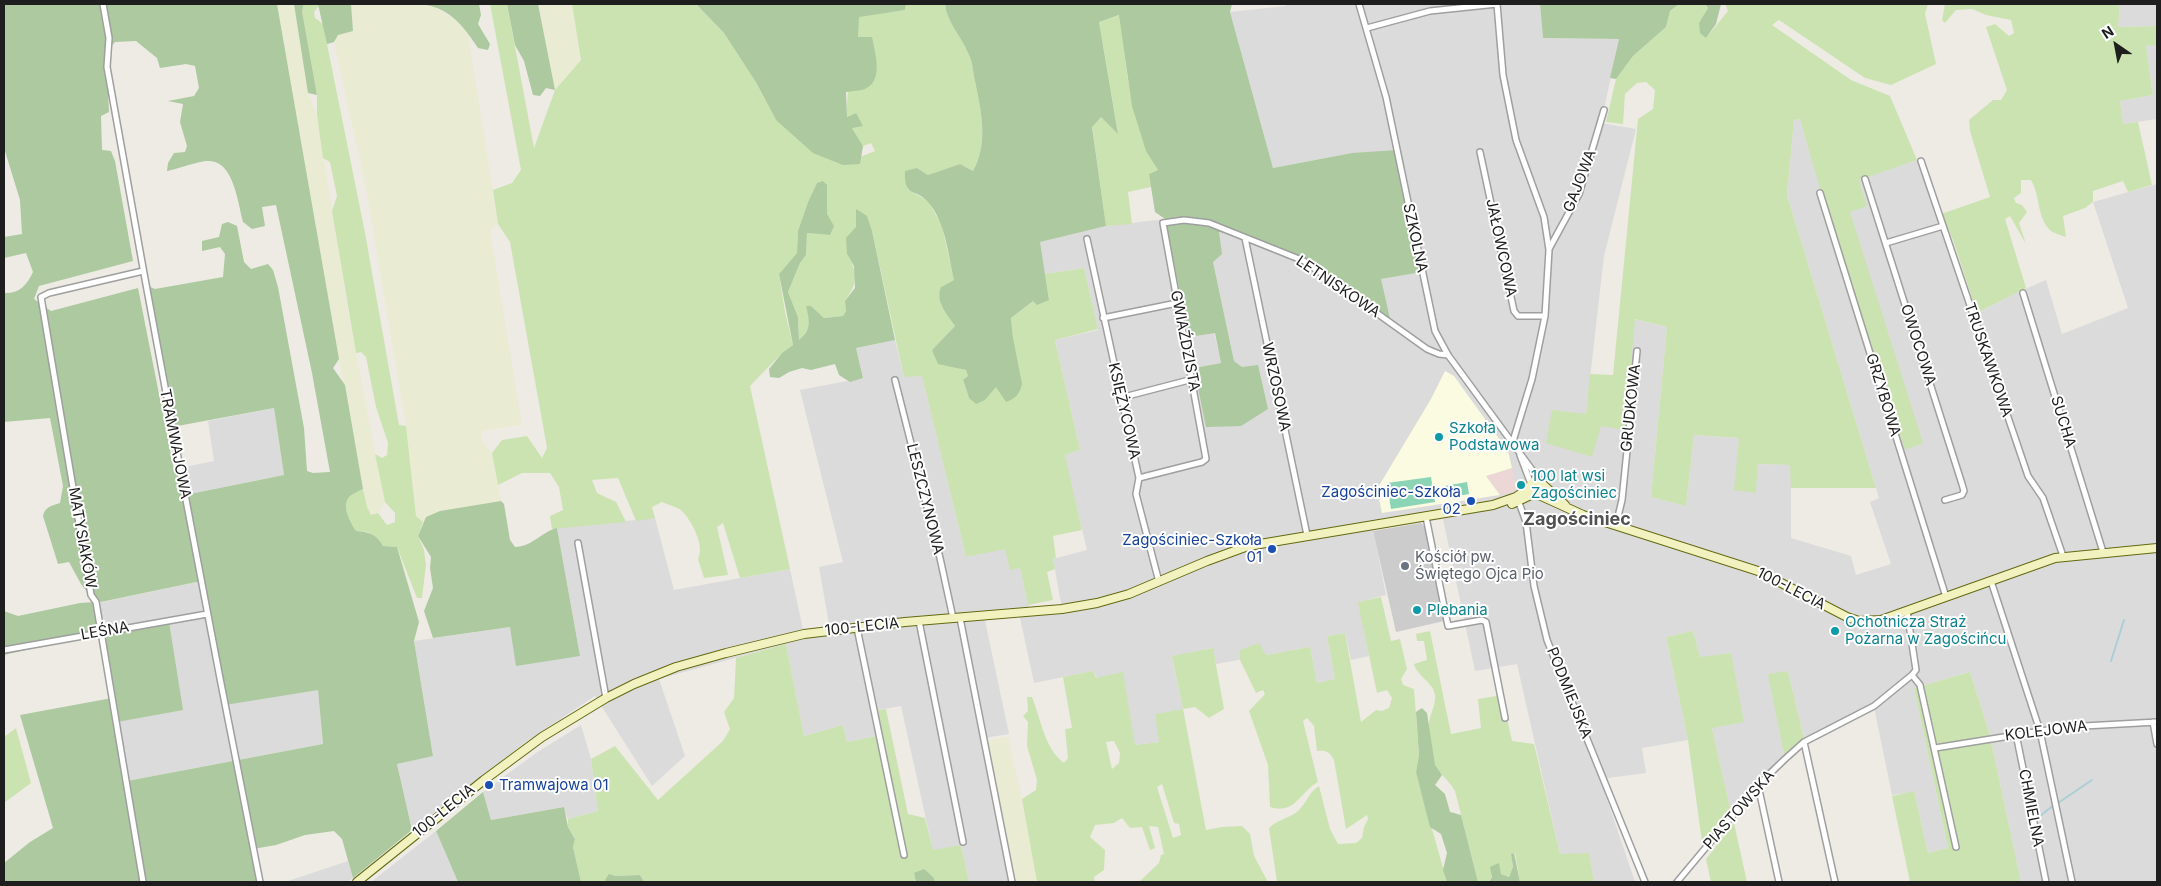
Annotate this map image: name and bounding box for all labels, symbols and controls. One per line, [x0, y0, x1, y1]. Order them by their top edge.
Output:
north arrow [2091, 20, 2141, 70]
text: N [2098, 22, 2117, 42]
street label: GAJOWA [1560, 147, 1600, 215]
street label: JAŁOWCOWA [1482, 197, 1520, 299]
street label: SZKOLNA [1399, 202, 1431, 274]
street label: LETNISKOWA [1293, 252, 1383, 322]
street label: GWIAŹDZISTA [1166, 289, 1204, 393]
street label: TRUSKAWKOWA [1960, 300, 2016, 420]
street label: OWOCOWA [1896, 302, 1940, 388]
street label: WRZOSOWA [1258, 341, 1294, 433]
street label: GRZYBOWA [1862, 351, 1904, 439]
street label: KSIĘŻYCOWA [1104, 361, 1144, 461]
street label: GRUDKOWA [1617, 363, 1645, 453]
street label: TRAMWAJOWA [155, 387, 195, 501]
street label: SUCHA [2047, 394, 2079, 450]
place label: Szkoła Podstawowa [1449, 419, 1539, 454]
marker: Szkoła Podstawowa [1433, 431, 1445, 443]
street label: LESZCZYNOWA [903, 442, 947, 556]
place label: 100 lat wsi Zagościniec [1531, 467, 1617, 502]
marker: 100 lat wsi Zagościniec [1515, 479, 1527, 491]
place label: Zagościniec-Szkoła 02 [1321, 483, 1461, 518]
street label: MATYSIAKÓW [64, 486, 100, 590]
marker: Zagościniec-Szkoła 02 [1465, 495, 1477, 507]
district label: Zagościniec [1523, 509, 1631, 531]
place label: Zagościniec-Szkoła 01 [1122, 531, 1262, 566]
marker: Zagościniec-Szkoła 01 [1266, 543, 1278, 555]
place label: Kościół pw. Świętego Ojca Pio [1415, 548, 1544, 583]
marker: Kościół pw. Świętego Ojca Pio [1399, 560, 1411, 572]
street label: 100-LECIA [1754, 564, 1828, 614]
place label: Plebania [1427, 601, 1488, 619]
marker: Plebania [1411, 604, 1423, 616]
place label: Ochotnicza Straż Pożarna w Zagościńcu [1845, 613, 2006, 648]
street label: 100-LECIA [824, 614, 900, 640]
street label: LEŚNA [79, 618, 131, 644]
marker: Ochotnicza Straż Pożarna w Zagościńcu [1829, 625, 1841, 637]
street label: PODMIEJSKA [1542, 645, 1596, 741]
street label: KOLEJOWA [2004, 717, 2088, 745]
street label: PIASTOWSKA [1700, 767, 1778, 853]
street label: CHMIELNA [2015, 768, 2047, 848]
place label: Tramwajowa 01 [499, 776, 609, 794]
marker: Tramwajowa 01 [483, 779, 495, 791]
street label: 100-LECIA [409, 780, 479, 842]

